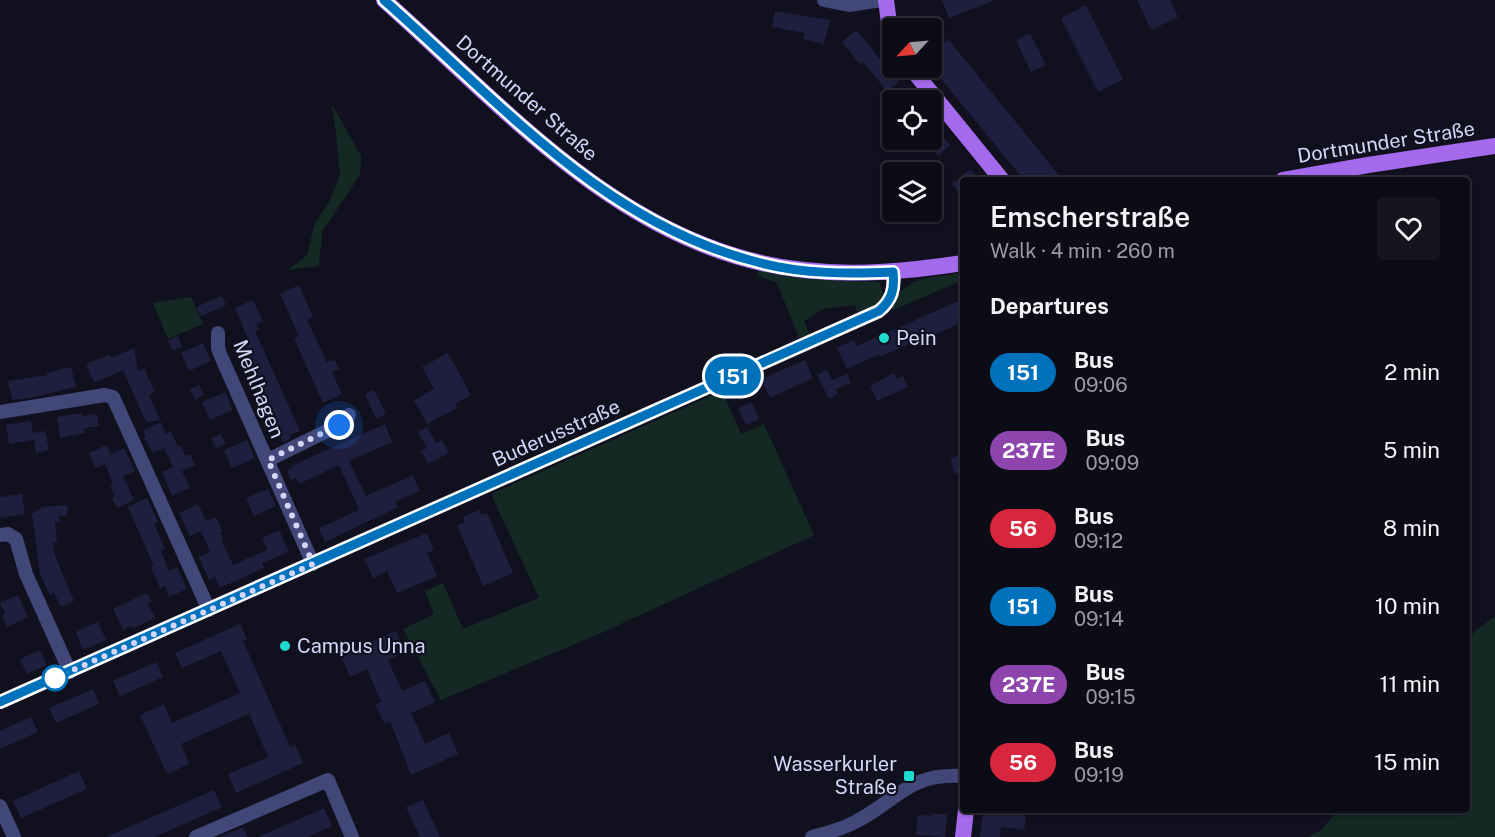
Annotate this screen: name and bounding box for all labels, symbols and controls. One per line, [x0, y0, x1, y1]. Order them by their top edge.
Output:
north arrow [882, 18, 942, 78]
map controls [882, 18, 942, 222]
street label: Dortmunder Straße [451, 30, 603, 166]
button: locate [882, 90, 942, 150]
street label: Dortmunder Straße [1296, 116, 1476, 168]
button: layers [882, 162, 942, 222]
button: heart [1377, 197, 1440, 260]
text: Emscherstraße [990, 200, 1190, 233]
text: Walk · 4 min · 260 m [990, 239, 1175, 263]
text: Departures [990, 293, 1109, 319]
place label: Pein [896, 326, 937, 350]
marker: Pein [877, 331, 891, 345]
street label: Mehlhagen [228, 336, 290, 442]
text: Bus [1074, 347, 1114, 373]
line badge: 151 [698, 356, 768, 395]
text: 2 min [1384, 359, 1440, 385]
text: 151 [1007, 360, 1039, 385]
text: 151 [717, 364, 749, 389]
text: 09:06 [1074, 373, 1128, 397]
street label: Buderusstraße [488, 394, 624, 472]
your location [324, 410, 354, 440]
text: Bus [1085, 425, 1125, 451]
text: 5 min [1383, 437, 1440, 463]
text: 237E [1002, 438, 1055, 463]
text: 09:09 [1085, 451, 1139, 475]
text: Bus [1074, 503, 1114, 529]
text: 8 min [1383, 515, 1440, 541]
text: 56 [1009, 516, 1037, 541]
text: 09:12 [1074, 529, 1123, 553]
text: Bus [1074, 581, 1114, 607]
text: 10 min [1375, 593, 1440, 619]
text: 151 [1007, 594, 1039, 619]
text: 09:14 [1074, 607, 1124, 631]
place label: Campus Unna [297, 634, 426, 658]
marker: Campus Unna [278, 639, 292, 653]
text: Bus [1085, 659, 1125, 685]
unlabelled marker [42, 665, 68, 691]
text: 11 min [1379, 671, 1440, 697]
text: 237E [1002, 672, 1055, 697]
text: 09:15 [1085, 685, 1136, 709]
text: Bus [1074, 737, 1114, 763]
text: 15 min [1374, 749, 1440, 775]
text: 56 [1009, 750, 1037, 775]
place label: Wasserkurler Straße [773, 752, 897, 799]
text: 09:19 [1074, 763, 1124, 787]
marker: Wasserkurler Straße [902, 769, 916, 783]

